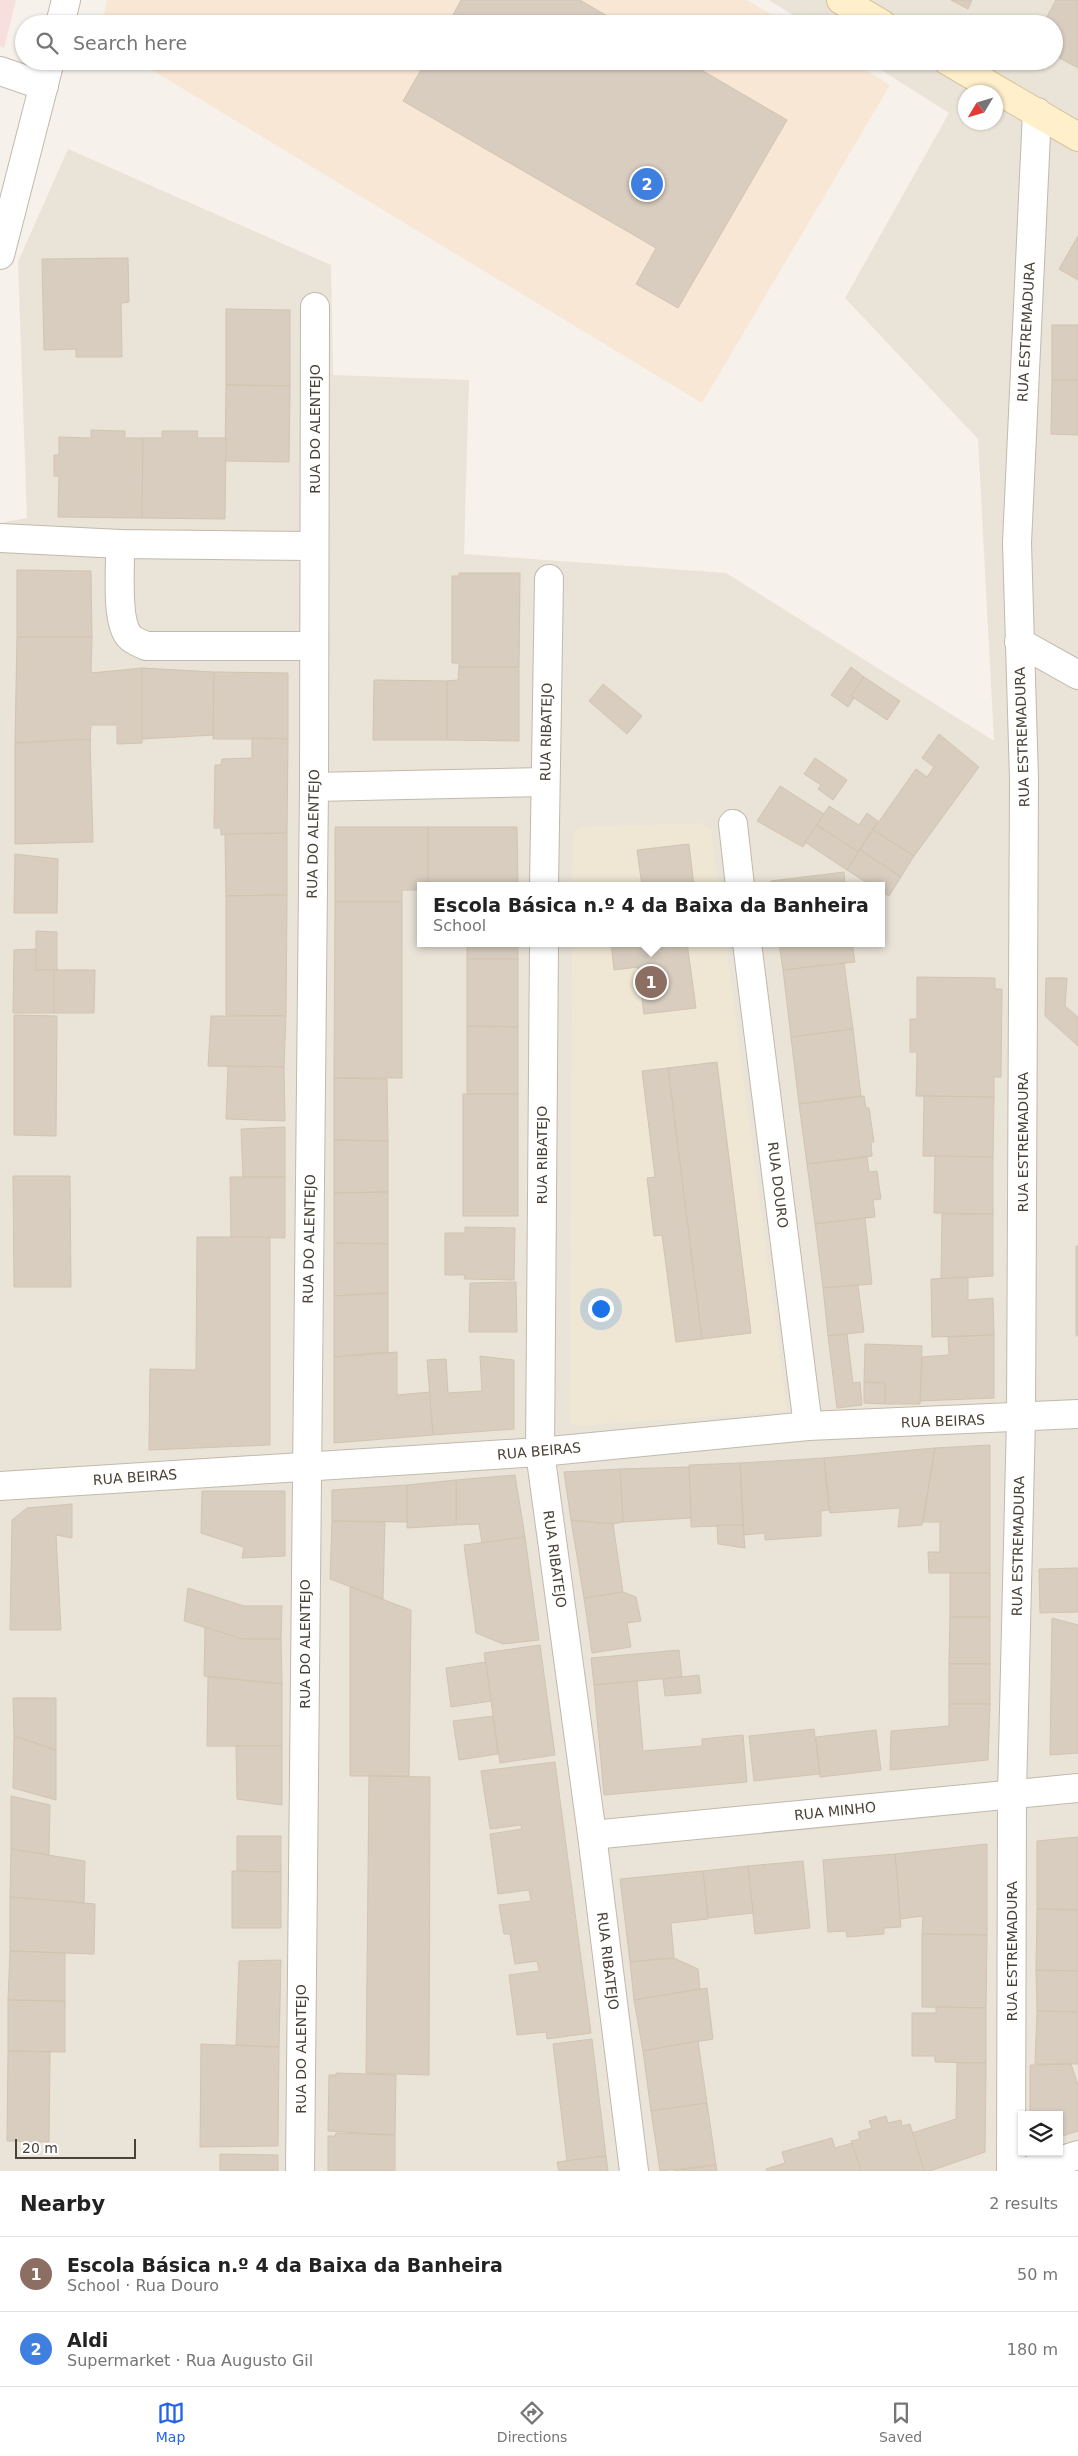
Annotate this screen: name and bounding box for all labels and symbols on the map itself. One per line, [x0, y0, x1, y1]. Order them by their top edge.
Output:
north arrow [958, 85, 1003, 130]
pin: 2 [631, 165, 663, 203]
street label: RUA ESTREMADURA [1014, 261, 1038, 402]
street label: RUA DO ALENTEJO [307, 364, 323, 494]
street label: RUA ESTREMADURA [1012, 666, 1032, 807]
street label: RUA RIBATEJO [537, 683, 555, 781]
street label: RUA DO ALENTEJO [304, 769, 322, 899]
pin: 1 [635, 963, 667, 1001]
street label: RUA ESTREMADURA [1015, 1071, 1031, 1212]
street label: RUA RIBATEJO [534, 1106, 550, 1204]
street label: RUA DOURO [765, 1141, 791, 1229]
street label: RUA DO ALENTEJO [300, 1174, 318, 1304]
your location [588, 1296, 614, 1322]
street label: RUA BEIRAS [901, 1412, 985, 1430]
street label: RUA BEIRAS [496, 1439, 582, 1463]
street label: RUA BEIRAS [92, 1466, 178, 1488]
street label: RUA ESTREMADURA [1009, 1475, 1027, 1616]
street label: RUA RIBATEJO [540, 1509, 570, 1609]
street label: RUA DO ALENTEJO [297, 1579, 313, 1709]
street label: RUA MINHO [793, 1799, 877, 1823]
street label: RUA ESTREMADURA [1004, 1880, 1020, 2021]
street label: RUA RIBATEJO [594, 1911, 622, 2011]
street label: RUA DO ALENTEJO [293, 1984, 309, 2114]
scale bar [15, 2136, 136, 2159]

